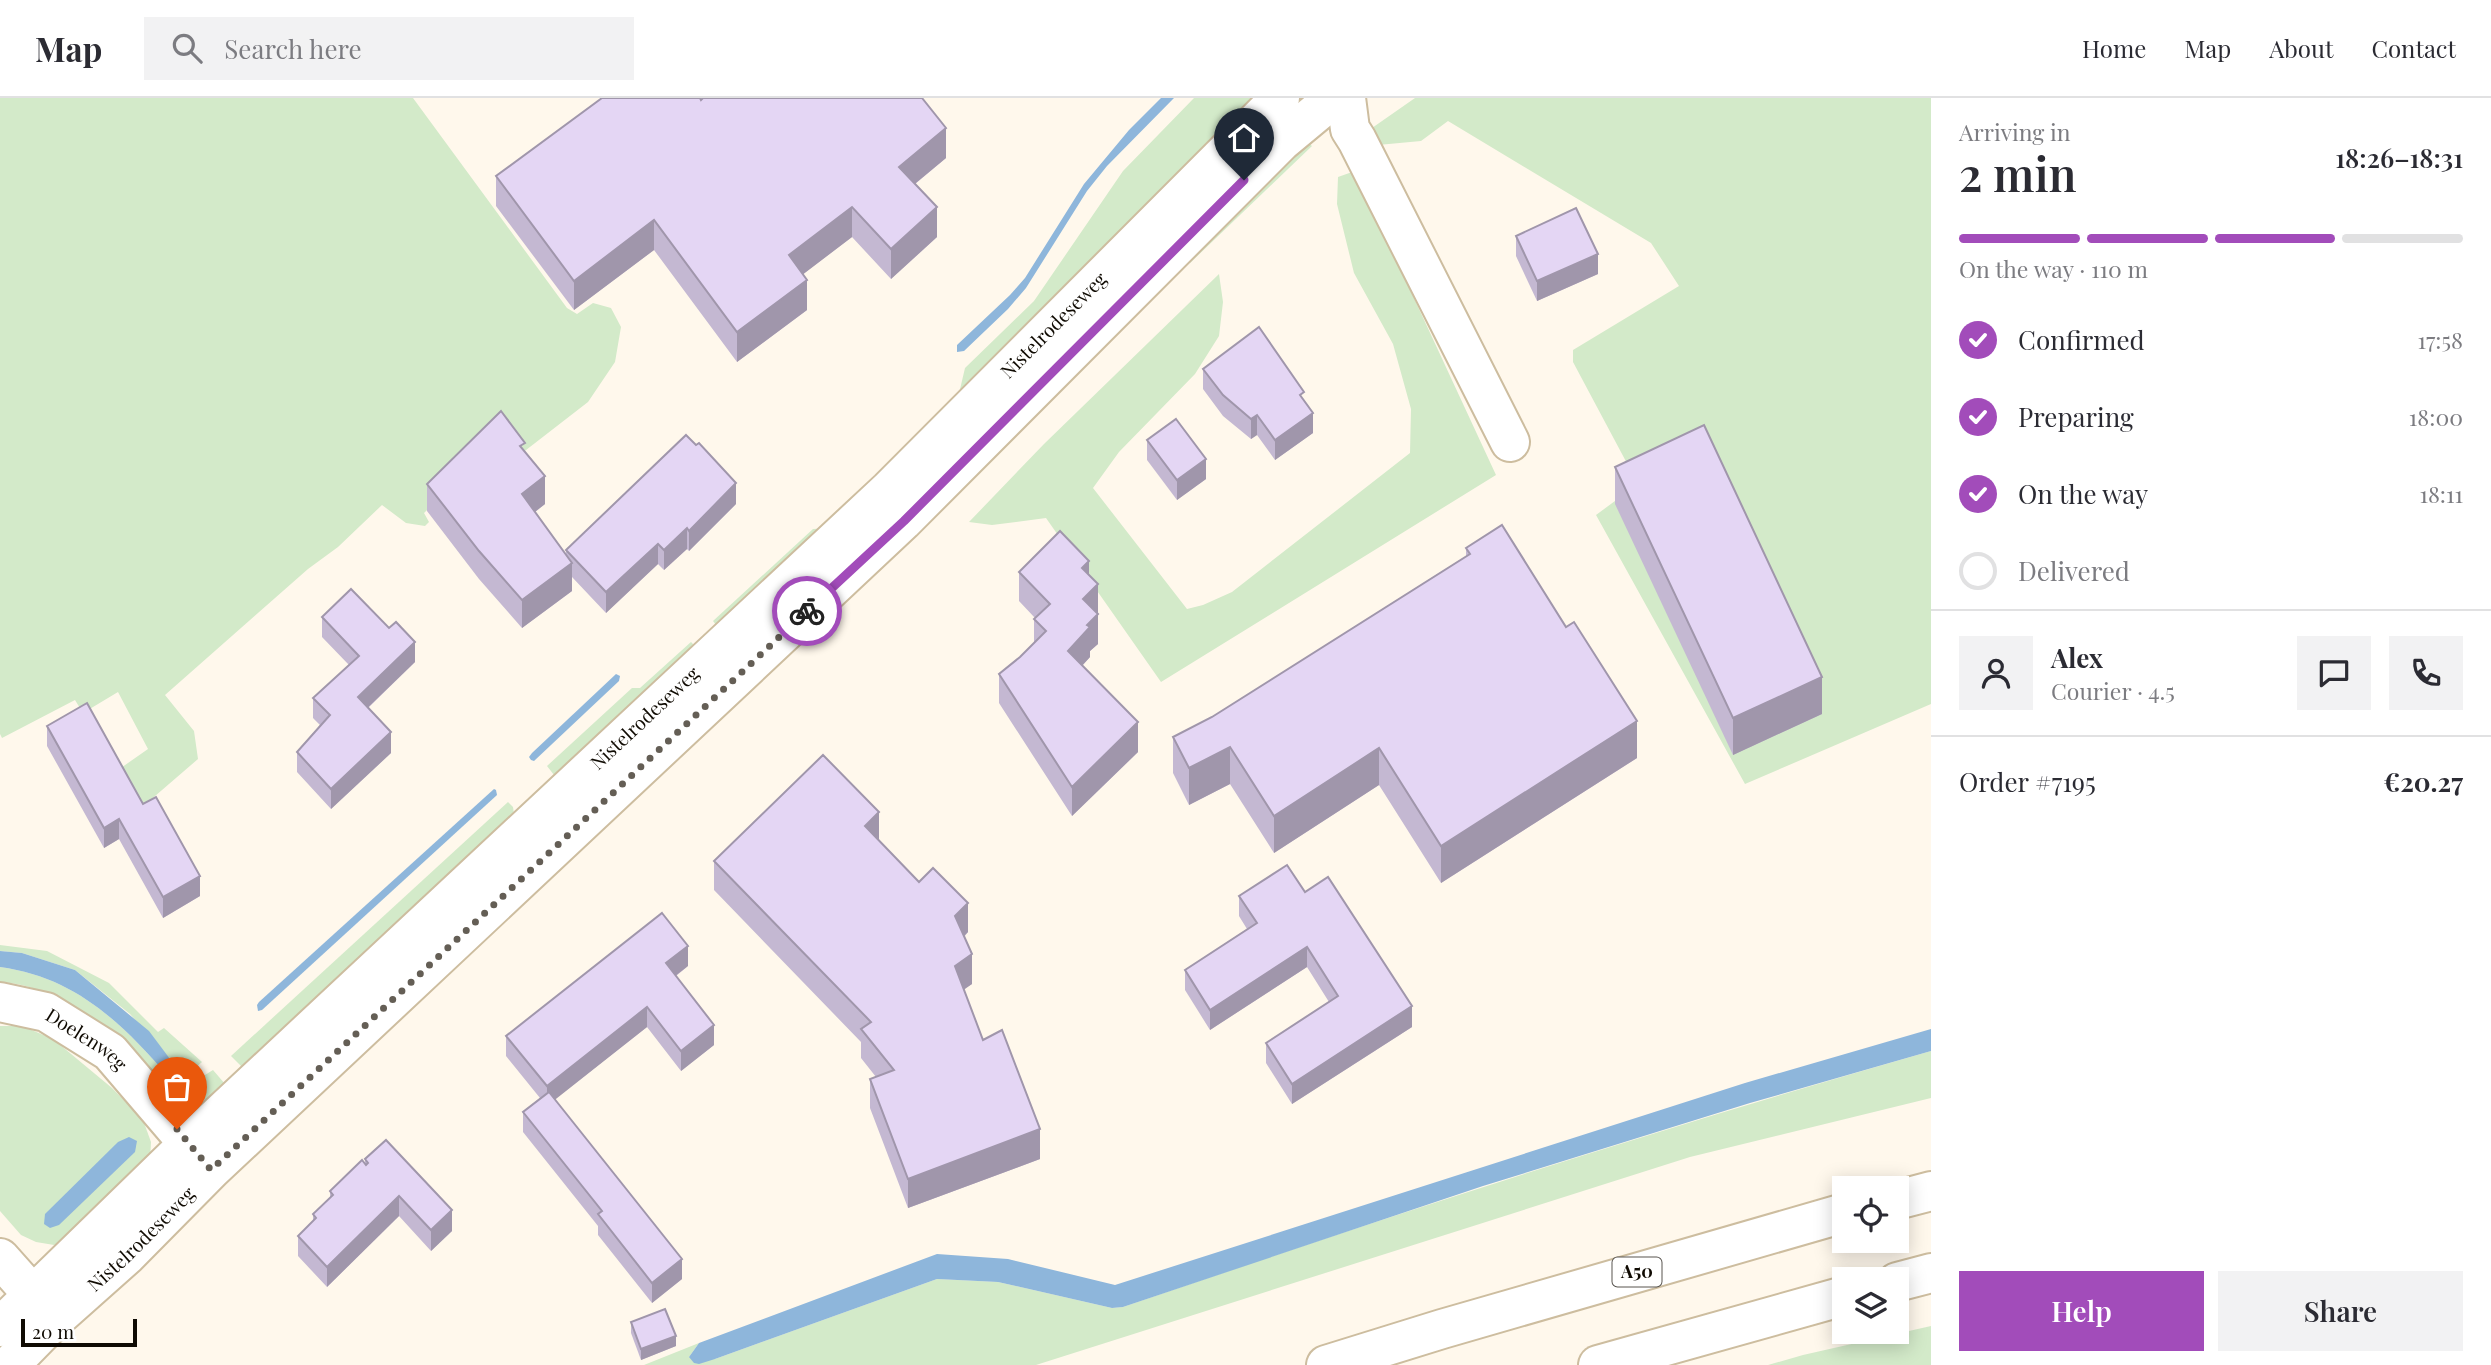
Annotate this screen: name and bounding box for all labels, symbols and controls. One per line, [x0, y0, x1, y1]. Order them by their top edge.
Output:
search box [144, 17, 634, 80]
text: Map [35, 26, 102, 70]
icon: search [168, 29, 206, 67]
text: Search here [224, 31, 362, 66]
text: Home [2082, 32, 2146, 64]
text: Map [2184, 32, 2231, 64]
text: About [2269, 32, 2333, 64]
text: Contact [2371, 32, 2456, 64]
pin [1214, 108, 1274, 180]
text: Arriving in [1959, 116, 2071, 147]
icon: home [1225, 119, 1263, 157]
text: 18:26–18:31 [2335, 140, 2463, 175]
text: 2 min [1959, 142, 2077, 204]
text: On the way · 110 m [1959, 253, 2148, 284]
street label: Nistelrodeseweg [994, 265, 1112, 383]
icon: check [1959, 321, 1997, 359]
text: Confirmed [2018, 322, 2145, 357]
text: 17:58 [2418, 324, 2463, 355]
icon: check [1959, 398, 1997, 436]
text: Preparing [2018, 399, 2134, 434]
text: 18:00 [2409, 401, 2463, 432]
icon: check [1959, 475, 1997, 513]
text: On the way [2018, 476, 2148, 511]
text: 18:11 [2419, 478, 2463, 509]
text: Delivered [2018, 553, 2130, 588]
courier [772, 576, 842, 646]
icon: bike [788, 592, 826, 630]
button: person [1959, 636, 2033, 710]
button: chat [2297, 636, 2371, 710]
button: phone [2389, 636, 2463, 710]
text: Alex [2051, 640, 2103, 675]
street label: Nistelrodeseweg [584, 660, 704, 775]
text: Courier · 4.5 [2051, 675, 2175, 706]
text: Order #7195 [1959, 764, 2096, 799]
text: €20.27 [2384, 764, 2463, 799]
street label: Doelenweg [41, 1001, 134, 1075]
pin [147, 1057, 207, 1129]
icon: bag [158, 1068, 196, 1106]
map controls [1832, 1176, 1909, 1344]
button: locate [1832, 1176, 1909, 1253]
street label: Nistelrodeseweg [81, 1180, 200, 1296]
road number: A50 [1612, 1258, 1662, 1287]
button: layers [1832, 1267, 1909, 1344]
button: Help [1959, 1271, 2204, 1351]
button: Share [2218, 1271, 2463, 1351]
scale bar [21, 1316, 136, 1348]
text: 20 m [32, 1318, 74, 1344]

